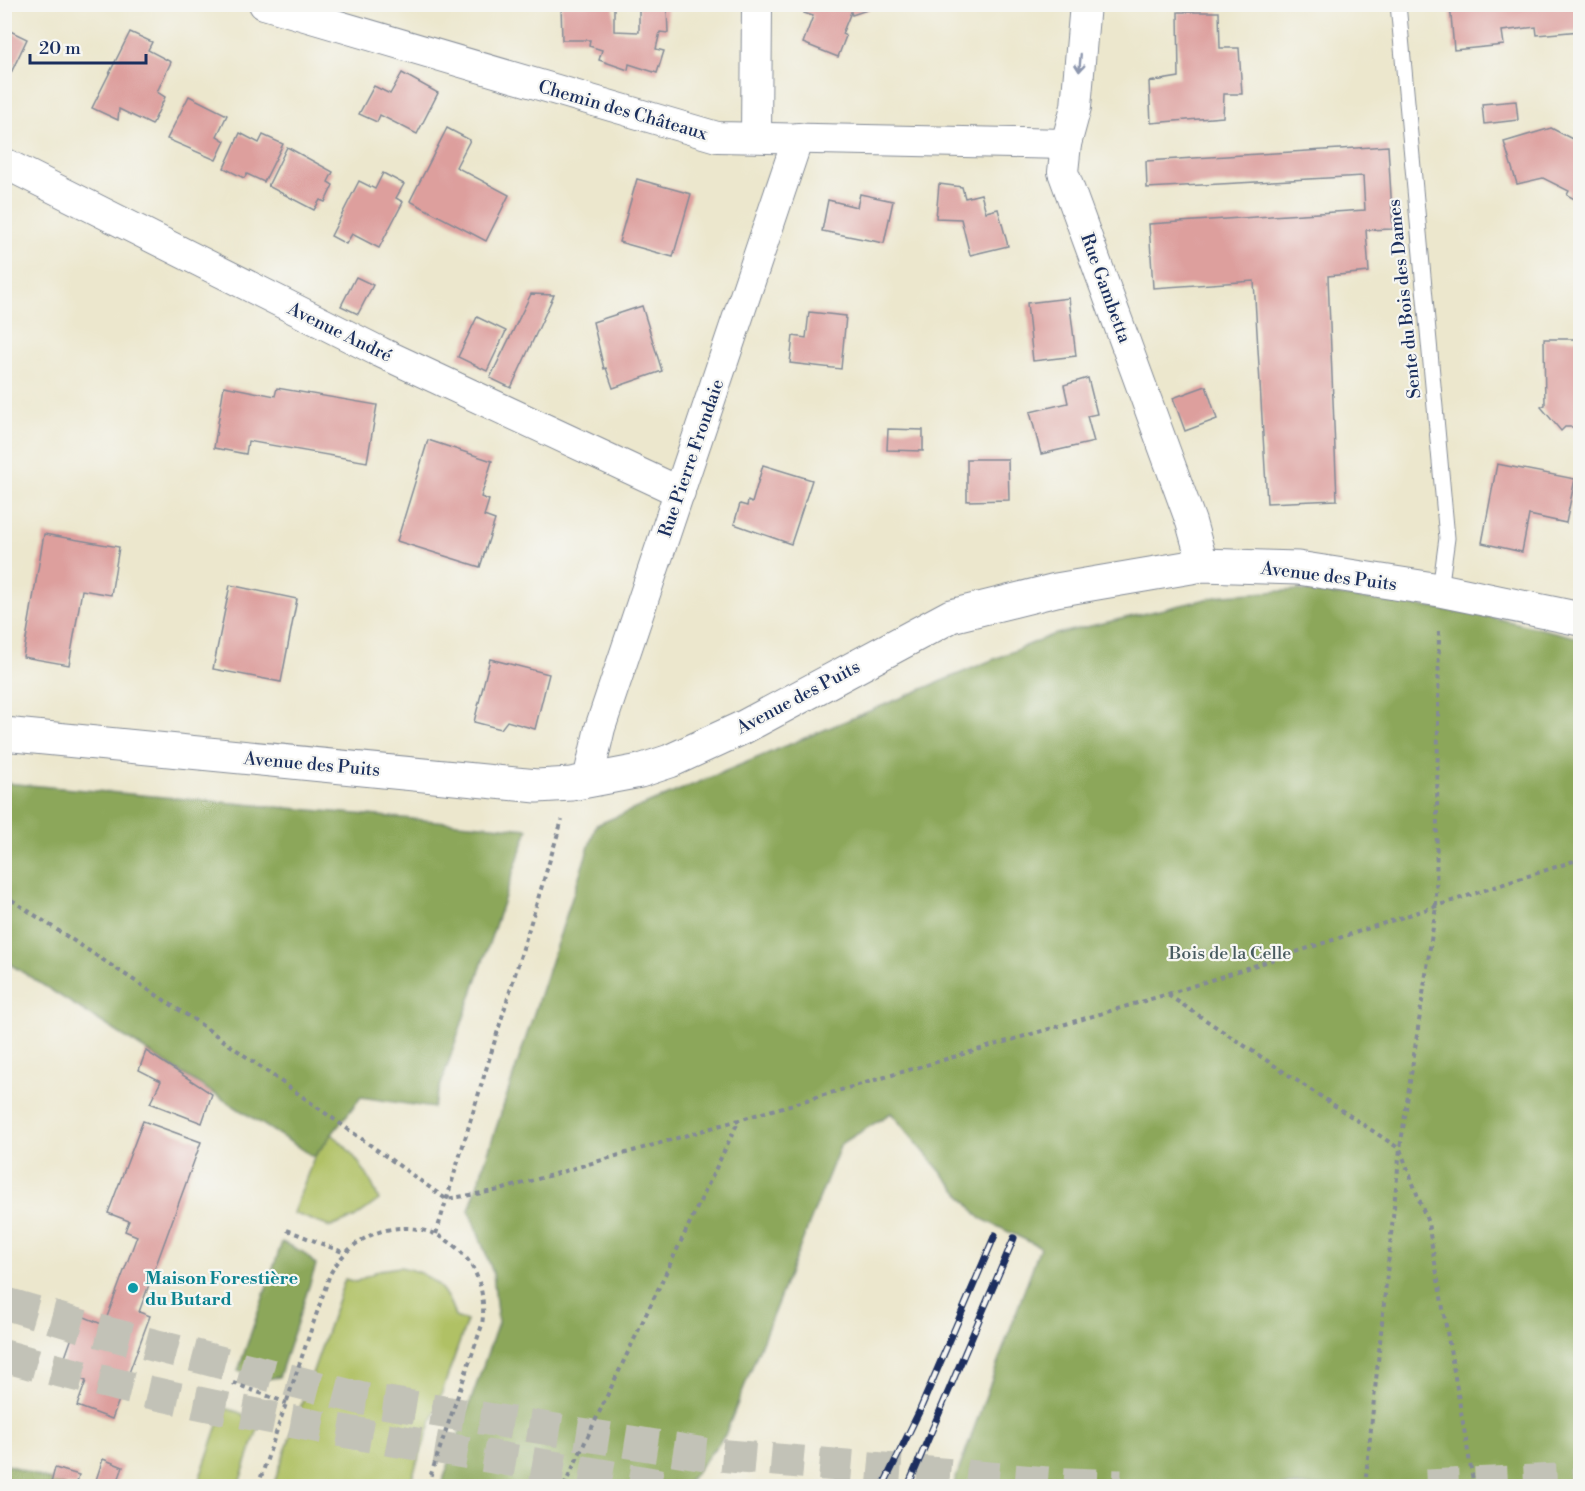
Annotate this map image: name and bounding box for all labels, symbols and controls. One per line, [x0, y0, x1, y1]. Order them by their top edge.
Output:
scale bar [30, 27, 146, 65]
text: 20 m [39, 37, 81, 60]
one-way arrow [1074, 52, 1085, 72]
street label: Chemin des Châteaux [535, 75, 711, 146]
street label: Sente du Bois des Dames [1383, 198, 1426, 400]
street label: Rue Gambetta [1075, 230, 1136, 347]
street label: Avenue André [283, 297, 396, 368]
street label: Rue Pierre Frondaie [654, 376, 729, 540]
street label: Avenue des Puits [1259, 557, 1398, 596]
street label: Avenue des Puits [732, 655, 864, 740]
street label: Avenue des Puits [242, 747, 381, 782]
park label: Bois de la Celle [1168, 942, 1291, 965]
place label: Maison Forestière du Butard [145, 1267, 299, 1311]
marker: Maison Forestière du Butard [126, 1281, 140, 1295]

